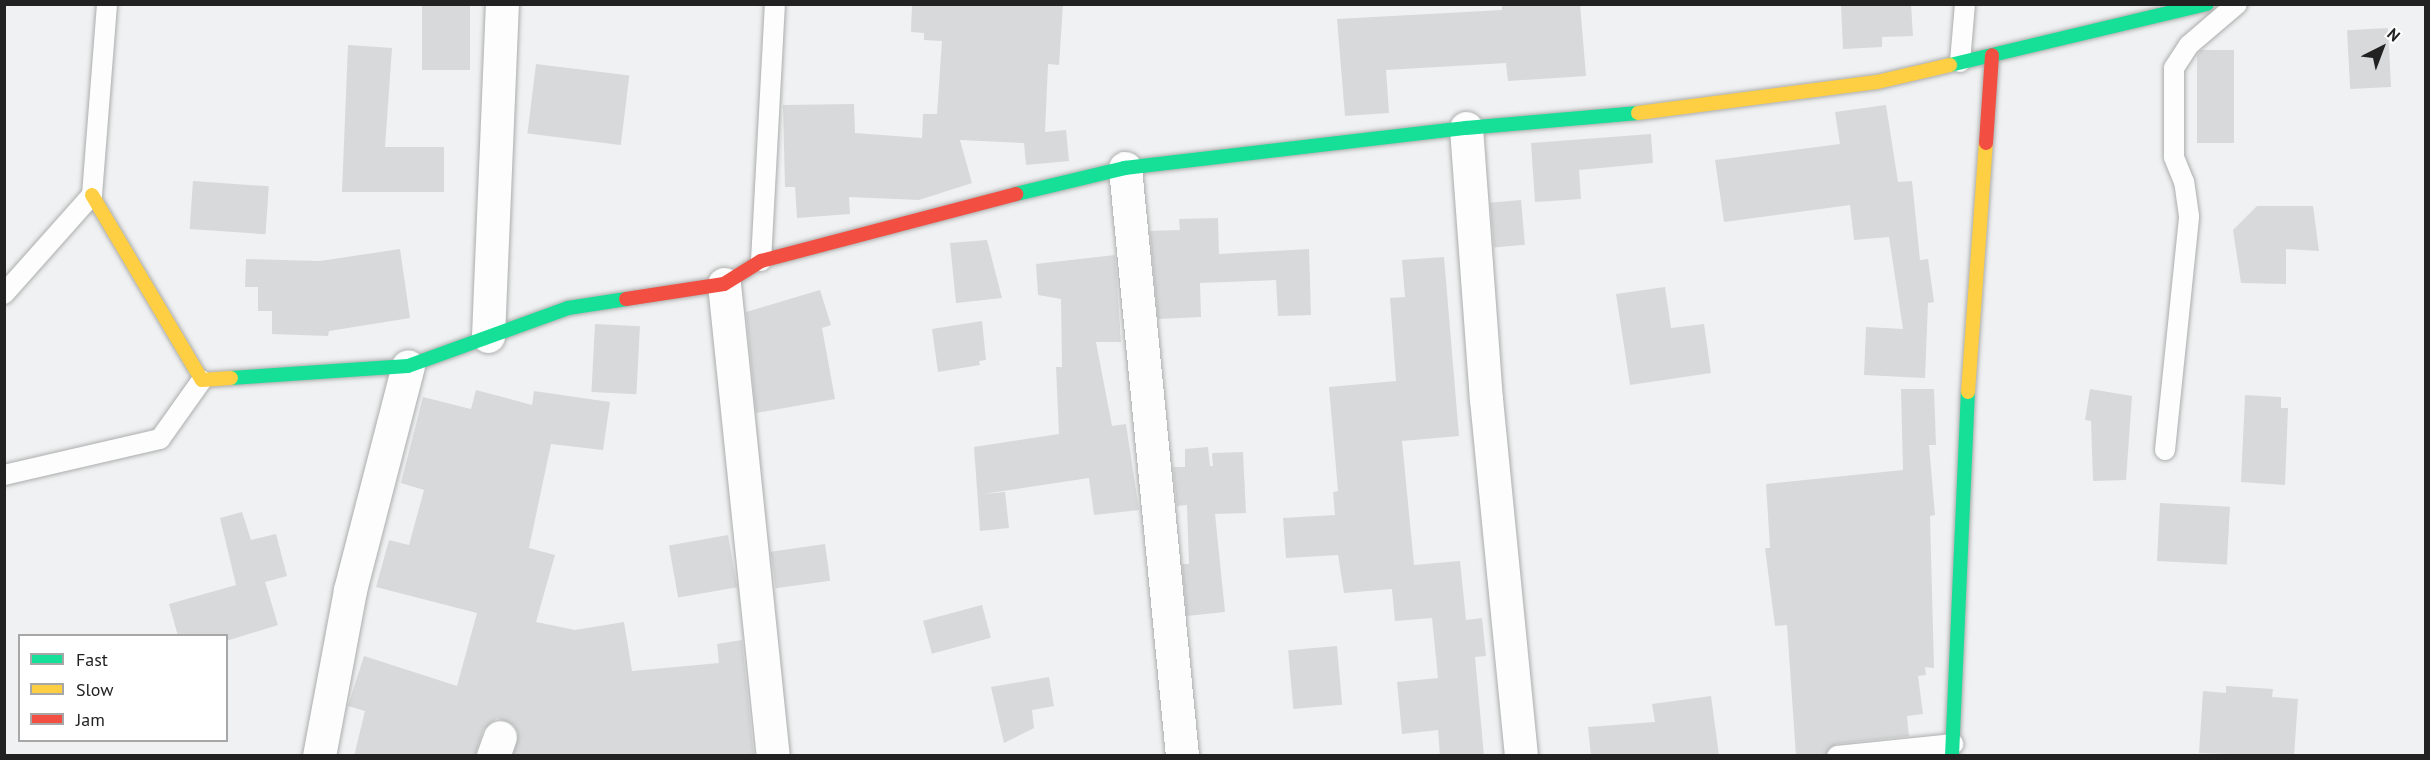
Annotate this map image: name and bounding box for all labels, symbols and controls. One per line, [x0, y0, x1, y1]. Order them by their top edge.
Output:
north arrow [2352, 18, 2412, 78]
text: N [2383, 24, 2405, 46]
legend [18, 634, 228, 742]
text: Fast [76, 648, 108, 671]
text: Slow [76, 678, 114, 701]
text: Jam [76, 708, 105, 731]

